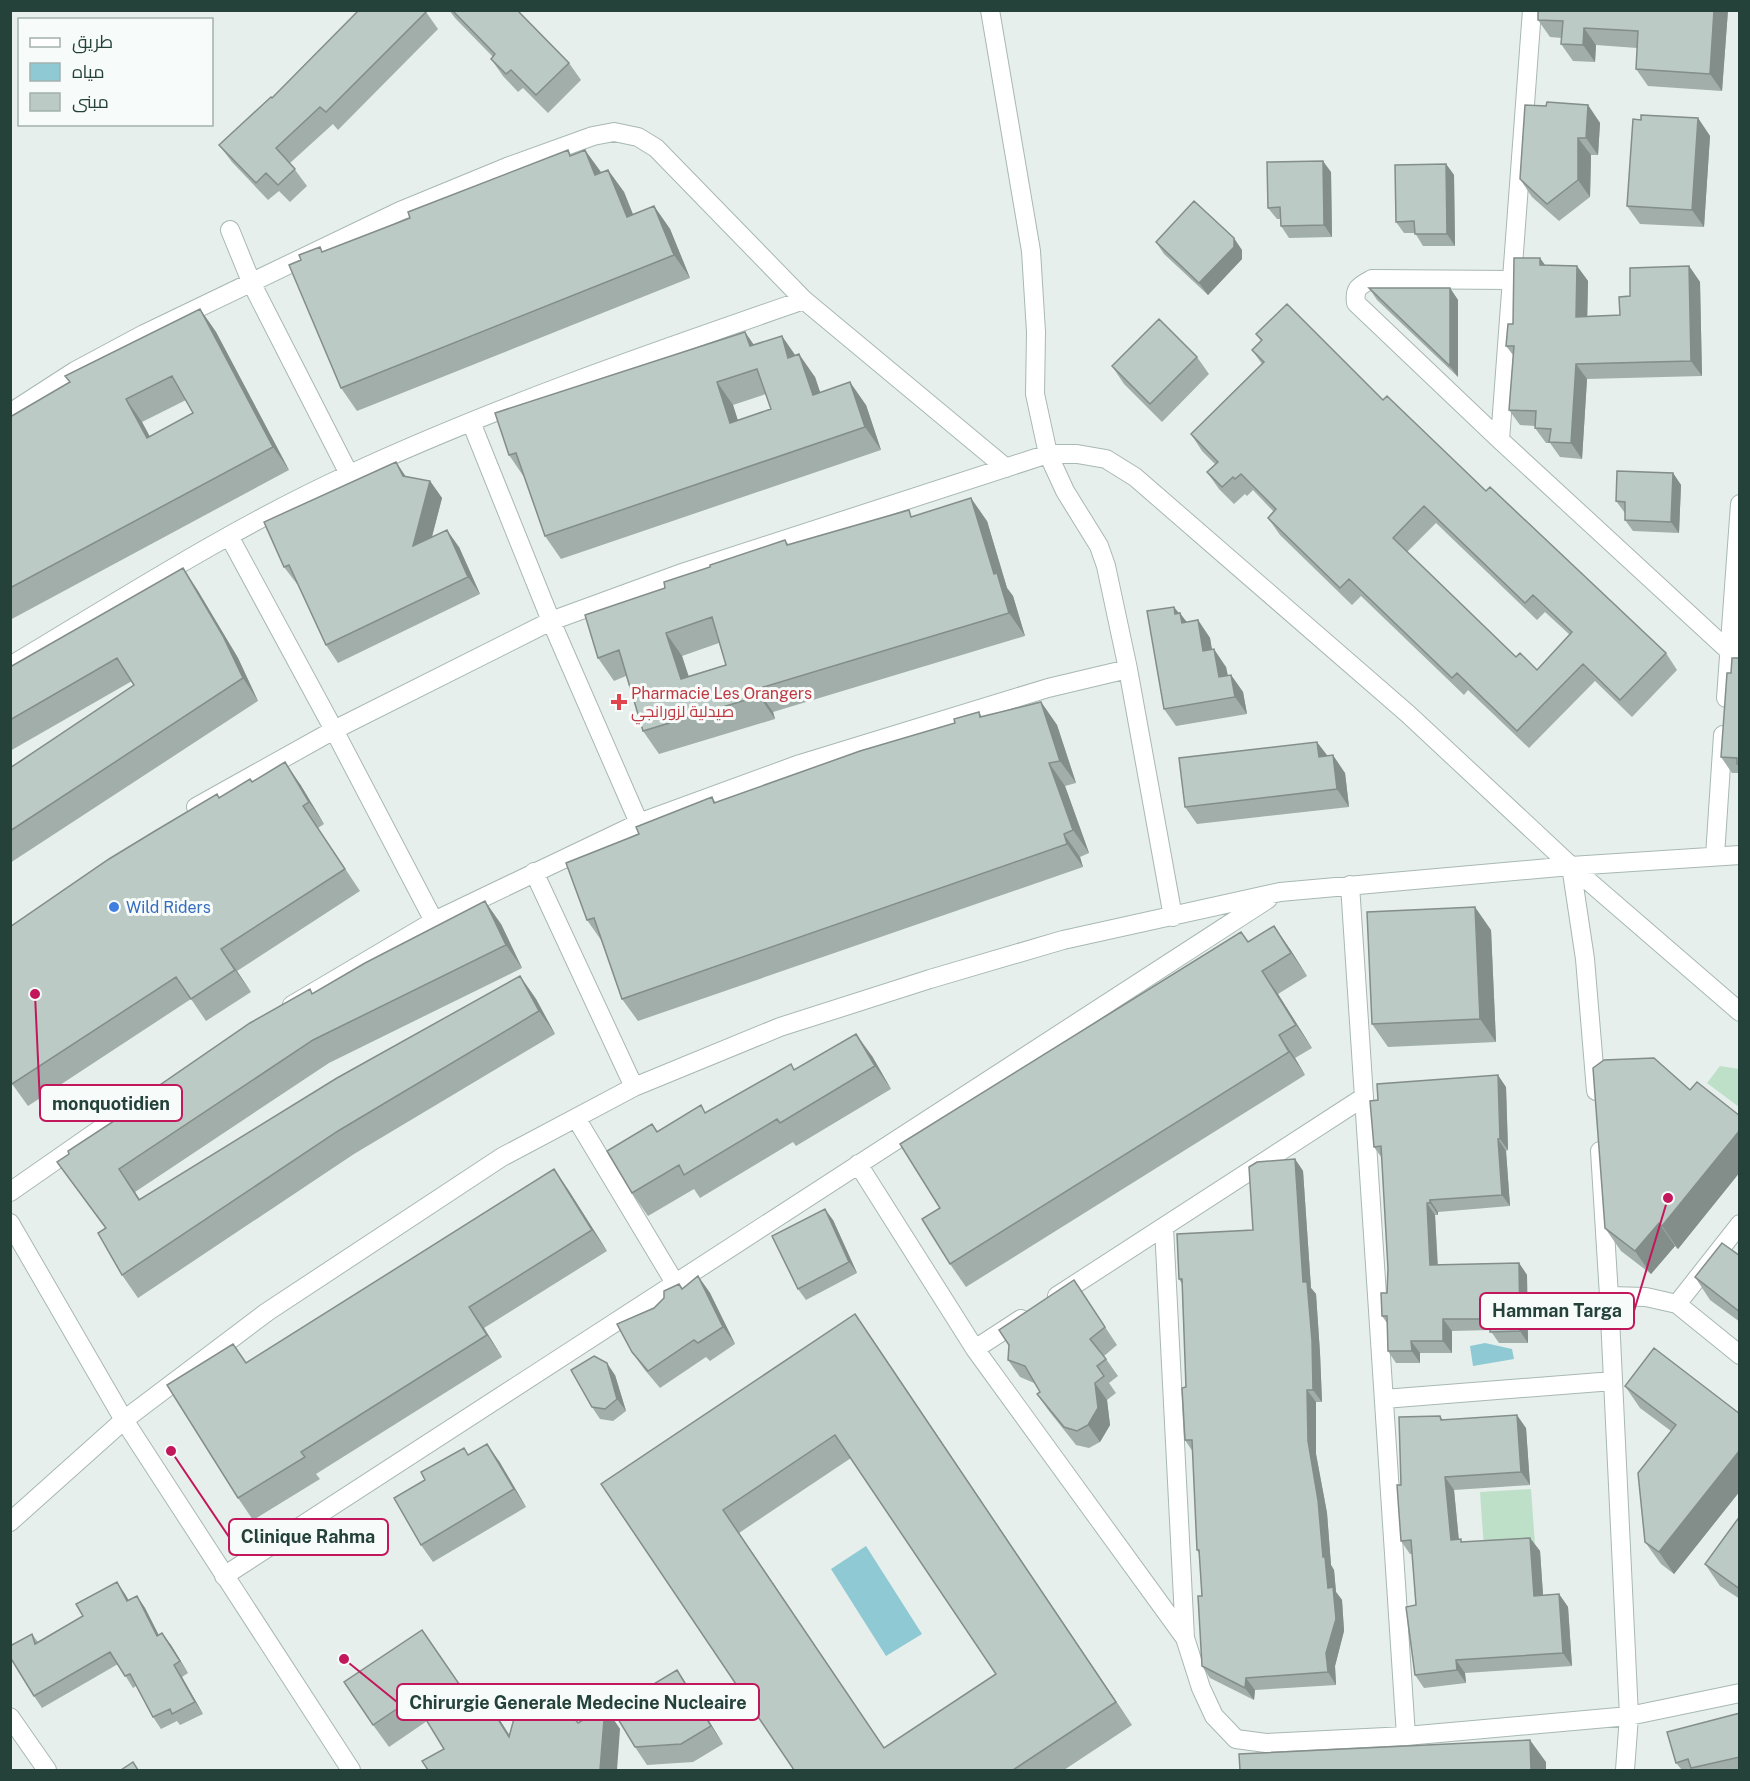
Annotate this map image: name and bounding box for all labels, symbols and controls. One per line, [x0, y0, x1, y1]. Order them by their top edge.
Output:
legend [18, 18, 213, 126]
text: طريق [72, 31, 113, 54]
text: مياه [72, 61, 105, 82]
text: مبنى [72, 91, 109, 113]
place label: Pharmacie Les Orangers صيدلية لزورانجي [631, 684, 812, 725]
marker: Pharmacie Les Orangers صيدلية لزورانجي [612, 695, 626, 709]
place label: Wild Riders [126, 898, 211, 917]
marker: Wild Riders [107, 900, 121, 914]
callout: monquotidien [40, 1085, 182, 1121]
text: monquotidien [52, 1093, 170, 1114]
callout: Hamman Targa [1480, 1293, 1634, 1329]
text: Hamman Targa [1492, 1300, 1622, 1321]
callout: Clinique Rahma [229, 1519, 388, 1555]
text: Clinique Rahma [241, 1526, 375, 1547]
callout: Chirurgie Generale Medecine Nucleaire [397, 1684, 759, 1720]
text: Chirurgie Generale Medecine Nucleaire [409, 1692, 747, 1713]

